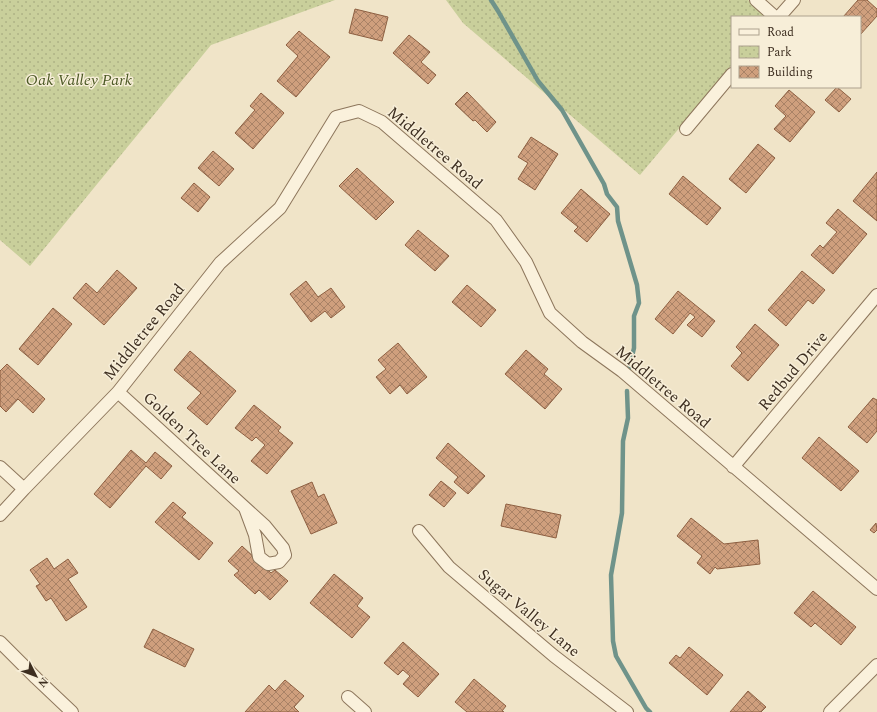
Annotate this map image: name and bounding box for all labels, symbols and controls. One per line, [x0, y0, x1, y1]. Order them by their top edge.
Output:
legend [731, 16, 861, 88]
text: Road [767, 23, 794, 42]
text: Park [767, 43, 792, 62]
text: Building [767, 63, 813, 82]
park label: Oak Valley Park [26, 68, 133, 92]
street label: Middletree Road [382, 101, 488, 195]
street label: Middletree Road [97, 278, 191, 386]
street label: Redbud Drive [753, 326, 833, 416]
street label: Middletree Road [610, 340, 716, 434]
street label: Golden Tree Lane [137, 386, 247, 490]
street label: Sugar Valley Lane [473, 563, 585, 663]
north arrow [16, 656, 56, 696]
text: N [34, 673, 52, 691]

